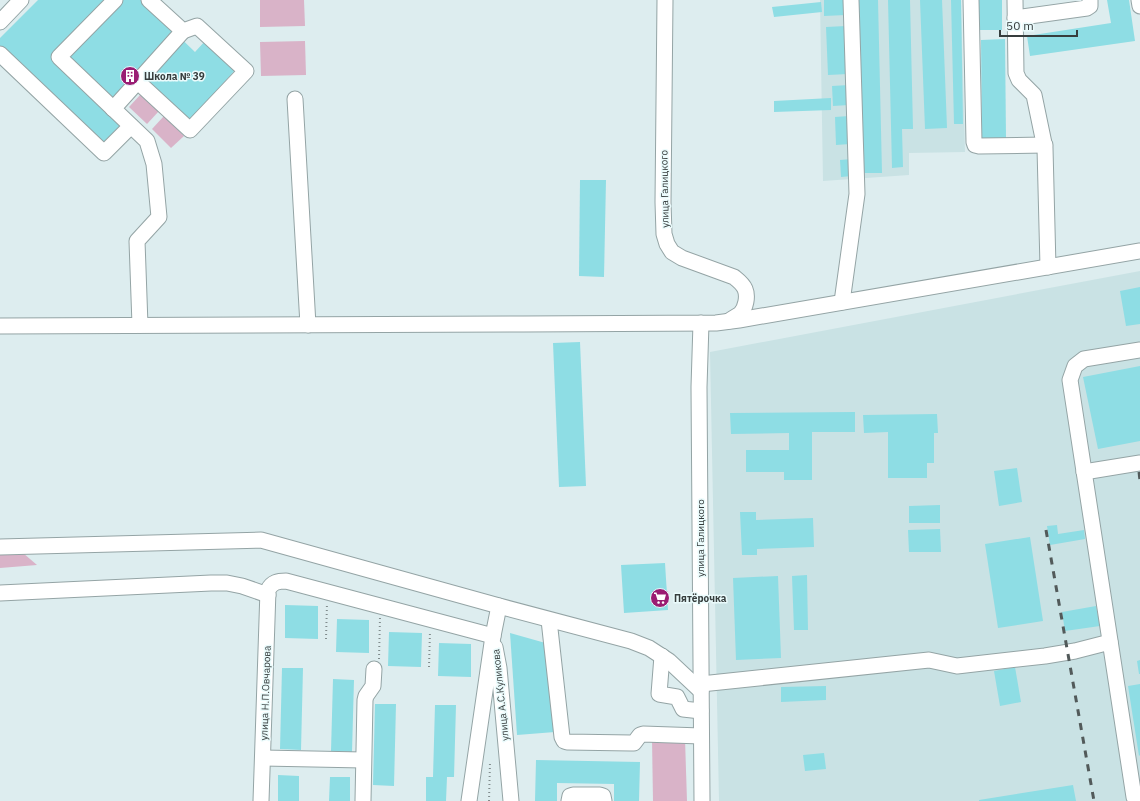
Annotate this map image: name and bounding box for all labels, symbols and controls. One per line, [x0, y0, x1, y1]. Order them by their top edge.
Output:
scale bar [1000, 12, 1077, 38]
text: 50 m [1006, 18, 1034, 33]
building icon: Школа № 39 [119, 65, 141, 87]
place label: Школа № 39 [144, 70, 205, 83]
street label: улица Галицкого [657, 150, 672, 228]
street label: улица Галицкого [694, 499, 707, 577]
supermarket icon: Пятёрочка [649, 587, 671, 609]
place label: Пятёрочка [674, 592, 727, 605]
street label: улица Н.П.Овчарова [257, 645, 274, 741]
street label: улица А.С.Куликова [489, 648, 512, 742]

